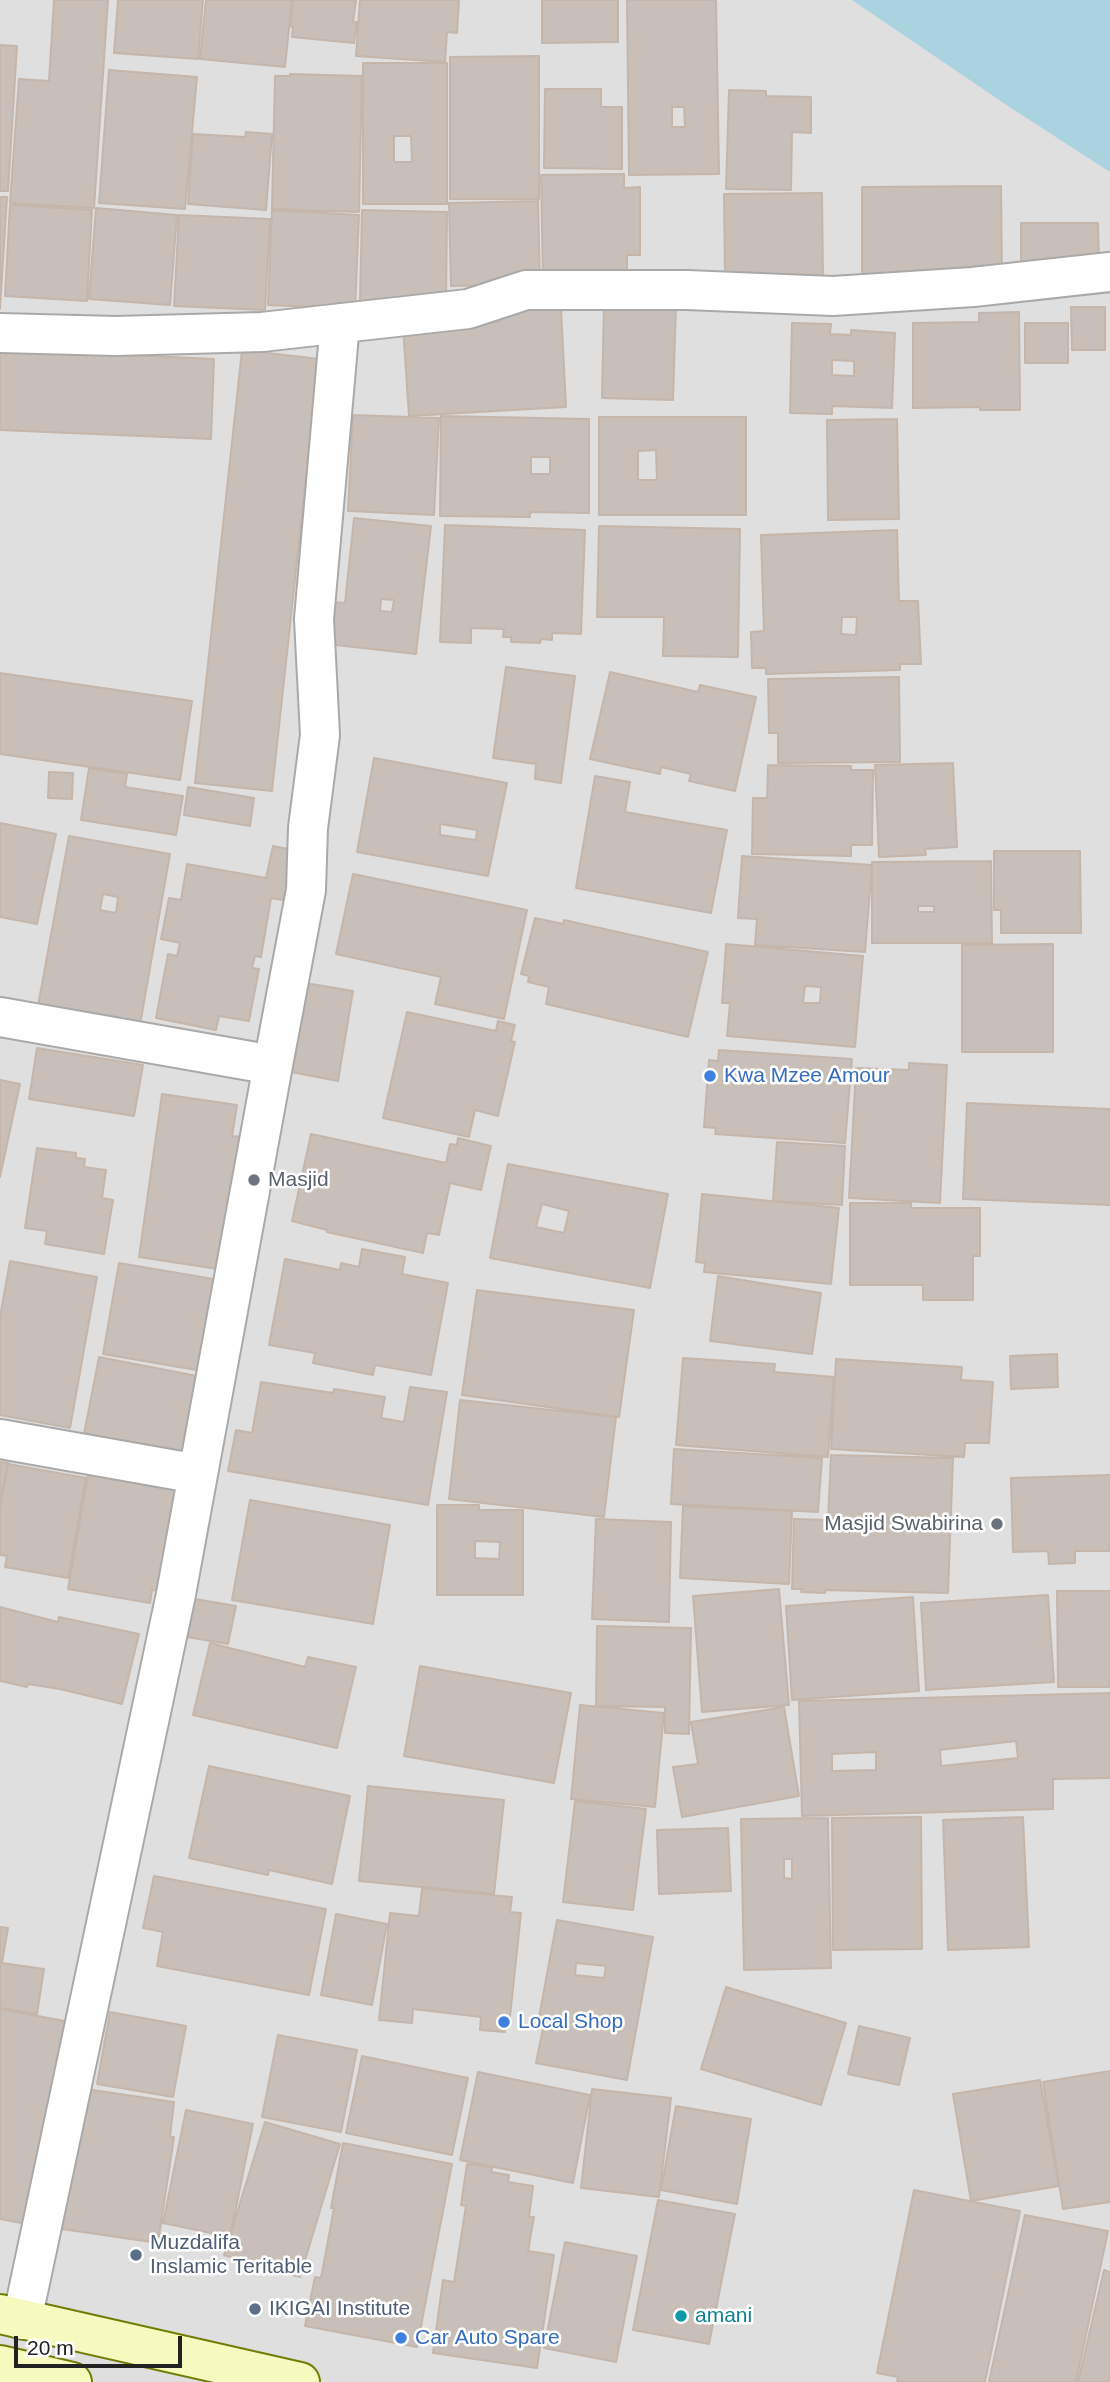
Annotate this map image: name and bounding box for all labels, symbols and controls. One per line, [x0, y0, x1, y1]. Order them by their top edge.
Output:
place label: Kwa Mzee Amour [724, 1063, 890, 1089]
marker: Kwa Mzee Amour [702, 1068, 718, 1084]
place label: Masjid [268, 1167, 329, 1193]
marker: Masjid [246, 1172, 262, 1188]
place label: Masjid Swabirina [824, 1511, 983, 1537]
marker: Masjid Swabirina [989, 1516, 1005, 1532]
place label: Local Shop [518, 2009, 623, 2035]
marker: Local Shop [496, 2014, 512, 2030]
place label: Muzdalifa Inslamic Teritable [150, 2230, 312, 2280]
marker: Muzdalifa Inslamic Teritable [128, 2247, 144, 2263]
place label: IKIGAI Institute [269, 2296, 410, 2322]
marker: IKIGAI Institute [247, 2301, 263, 2317]
place label: amani [695, 2303, 752, 2329]
marker: amani [673, 2308, 689, 2324]
scale bar [18, 2322, 186, 2366]
place label: Car Auto Spare [415, 2325, 560, 2351]
marker: Car Auto Spare [393, 2330, 409, 2346]
text: 20 m [27, 2336, 74, 2359]

